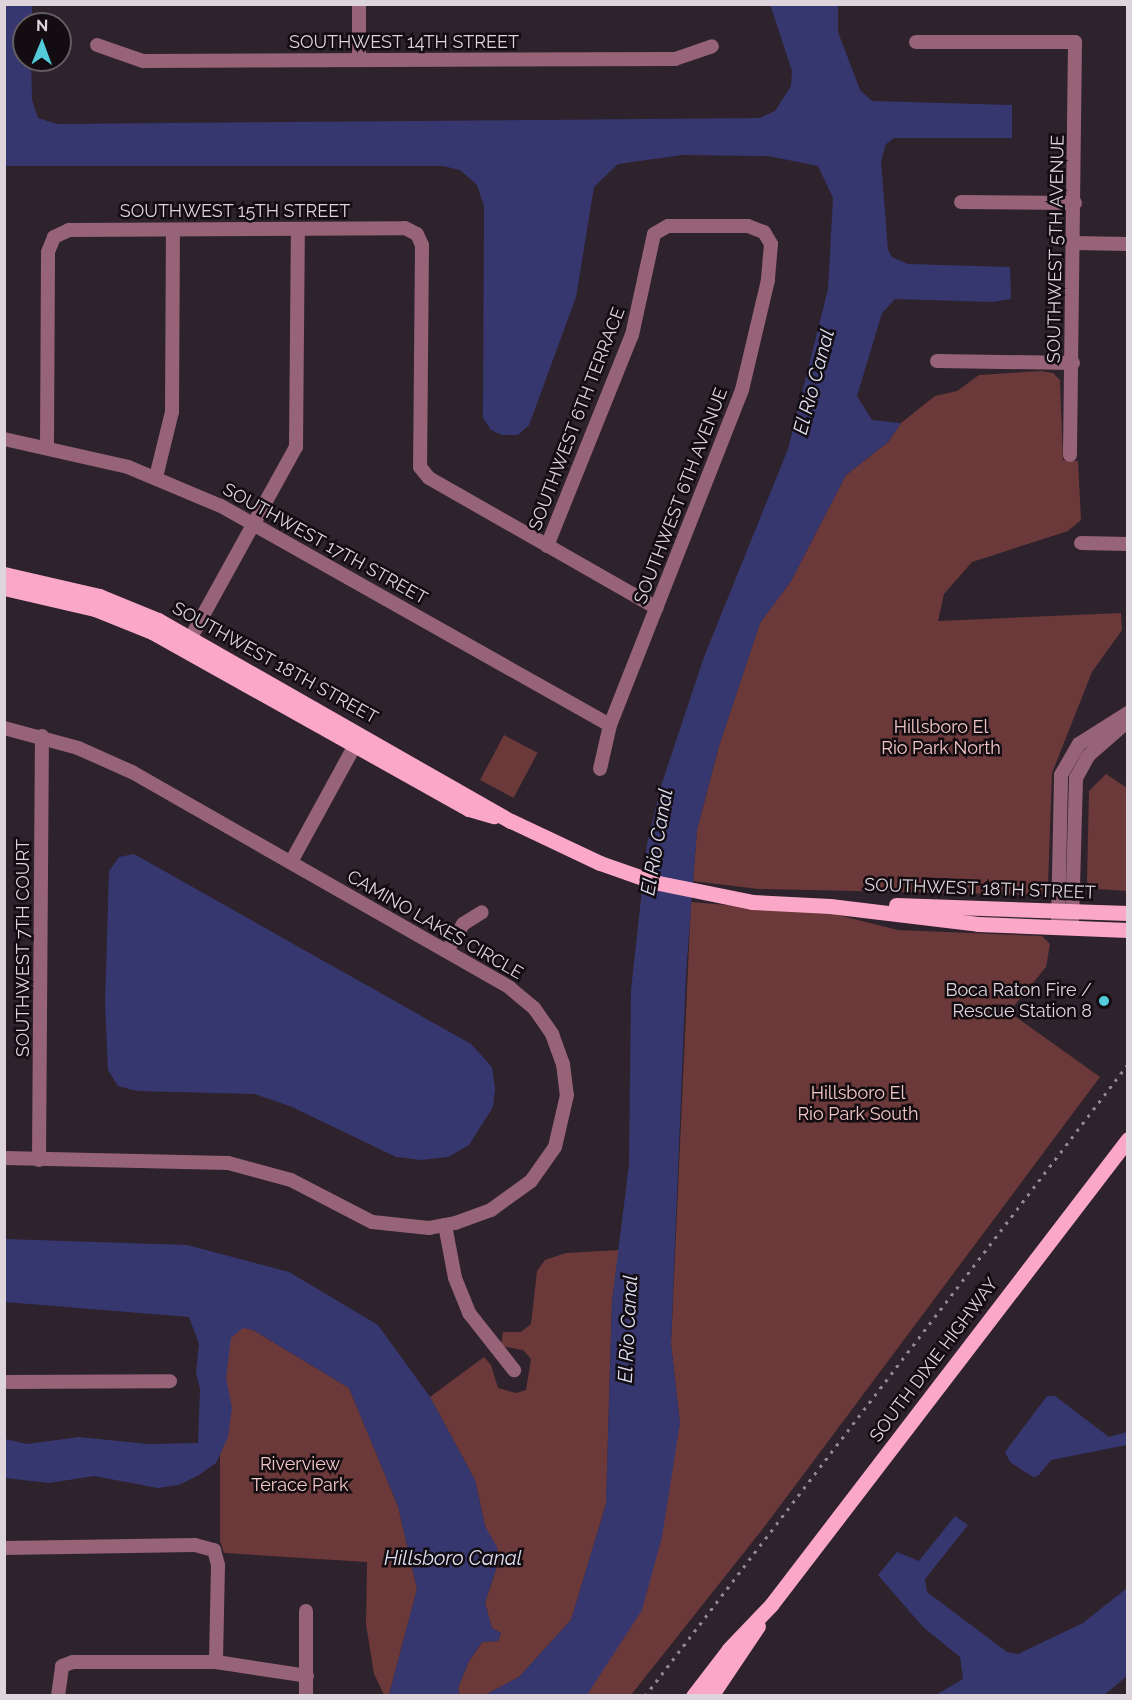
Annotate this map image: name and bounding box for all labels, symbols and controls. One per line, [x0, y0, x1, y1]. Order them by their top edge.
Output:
north arrow [12, 12, 72, 72]
text: N [36, 16, 49, 35]
street label: SOUTHWEST 14TH STREET [289, 31, 519, 53]
street label: SOUTHWEST 5TH AVENUE [1043, 134, 1069, 364]
street label: SOUTHWEST 15TH STREET [120, 200, 350, 222]
street label: SOUTHWEST 6TH TERRACE [524, 304, 630, 534]
water label: El Rio Canal [788, 326, 840, 438]
street label: SOUTHWEST 6TH AVENUE [630, 384, 732, 608]
street label: SOUTHWEST 17TH STREET [219, 479, 431, 609]
street label: SOUTHWEST 18TH STREET [168, 597, 382, 729]
park label: Hillsboro El Rio Park North [881, 717, 1001, 760]
water label: El Rio Canal [636, 786, 678, 898]
street label: SOUTHWEST 7TH COURT [12, 839, 34, 1057]
street label: CAMINO LAKES CIRCLE [343, 866, 527, 984]
street label: SOUTHWEST 18TH STREET [864, 874, 1096, 904]
place label: Boca Raton Fire / Rescue Station 8 [945, 980, 1092, 1022]
marker: Boca Raton Fire / Rescue Station 8 [1097, 994, 1111, 1008]
park label: Hillsboro El Rio Park South [797, 1083, 919, 1126]
water label: El Rio Canal [613, 1274, 643, 1384]
street label: SOUTH DIXIE HIGHWAY [865, 1274, 1003, 1446]
park label: Riverview Terace Park [251, 1454, 349, 1496]
water label: Hillsboro Canal [384, 1546, 522, 1570]

